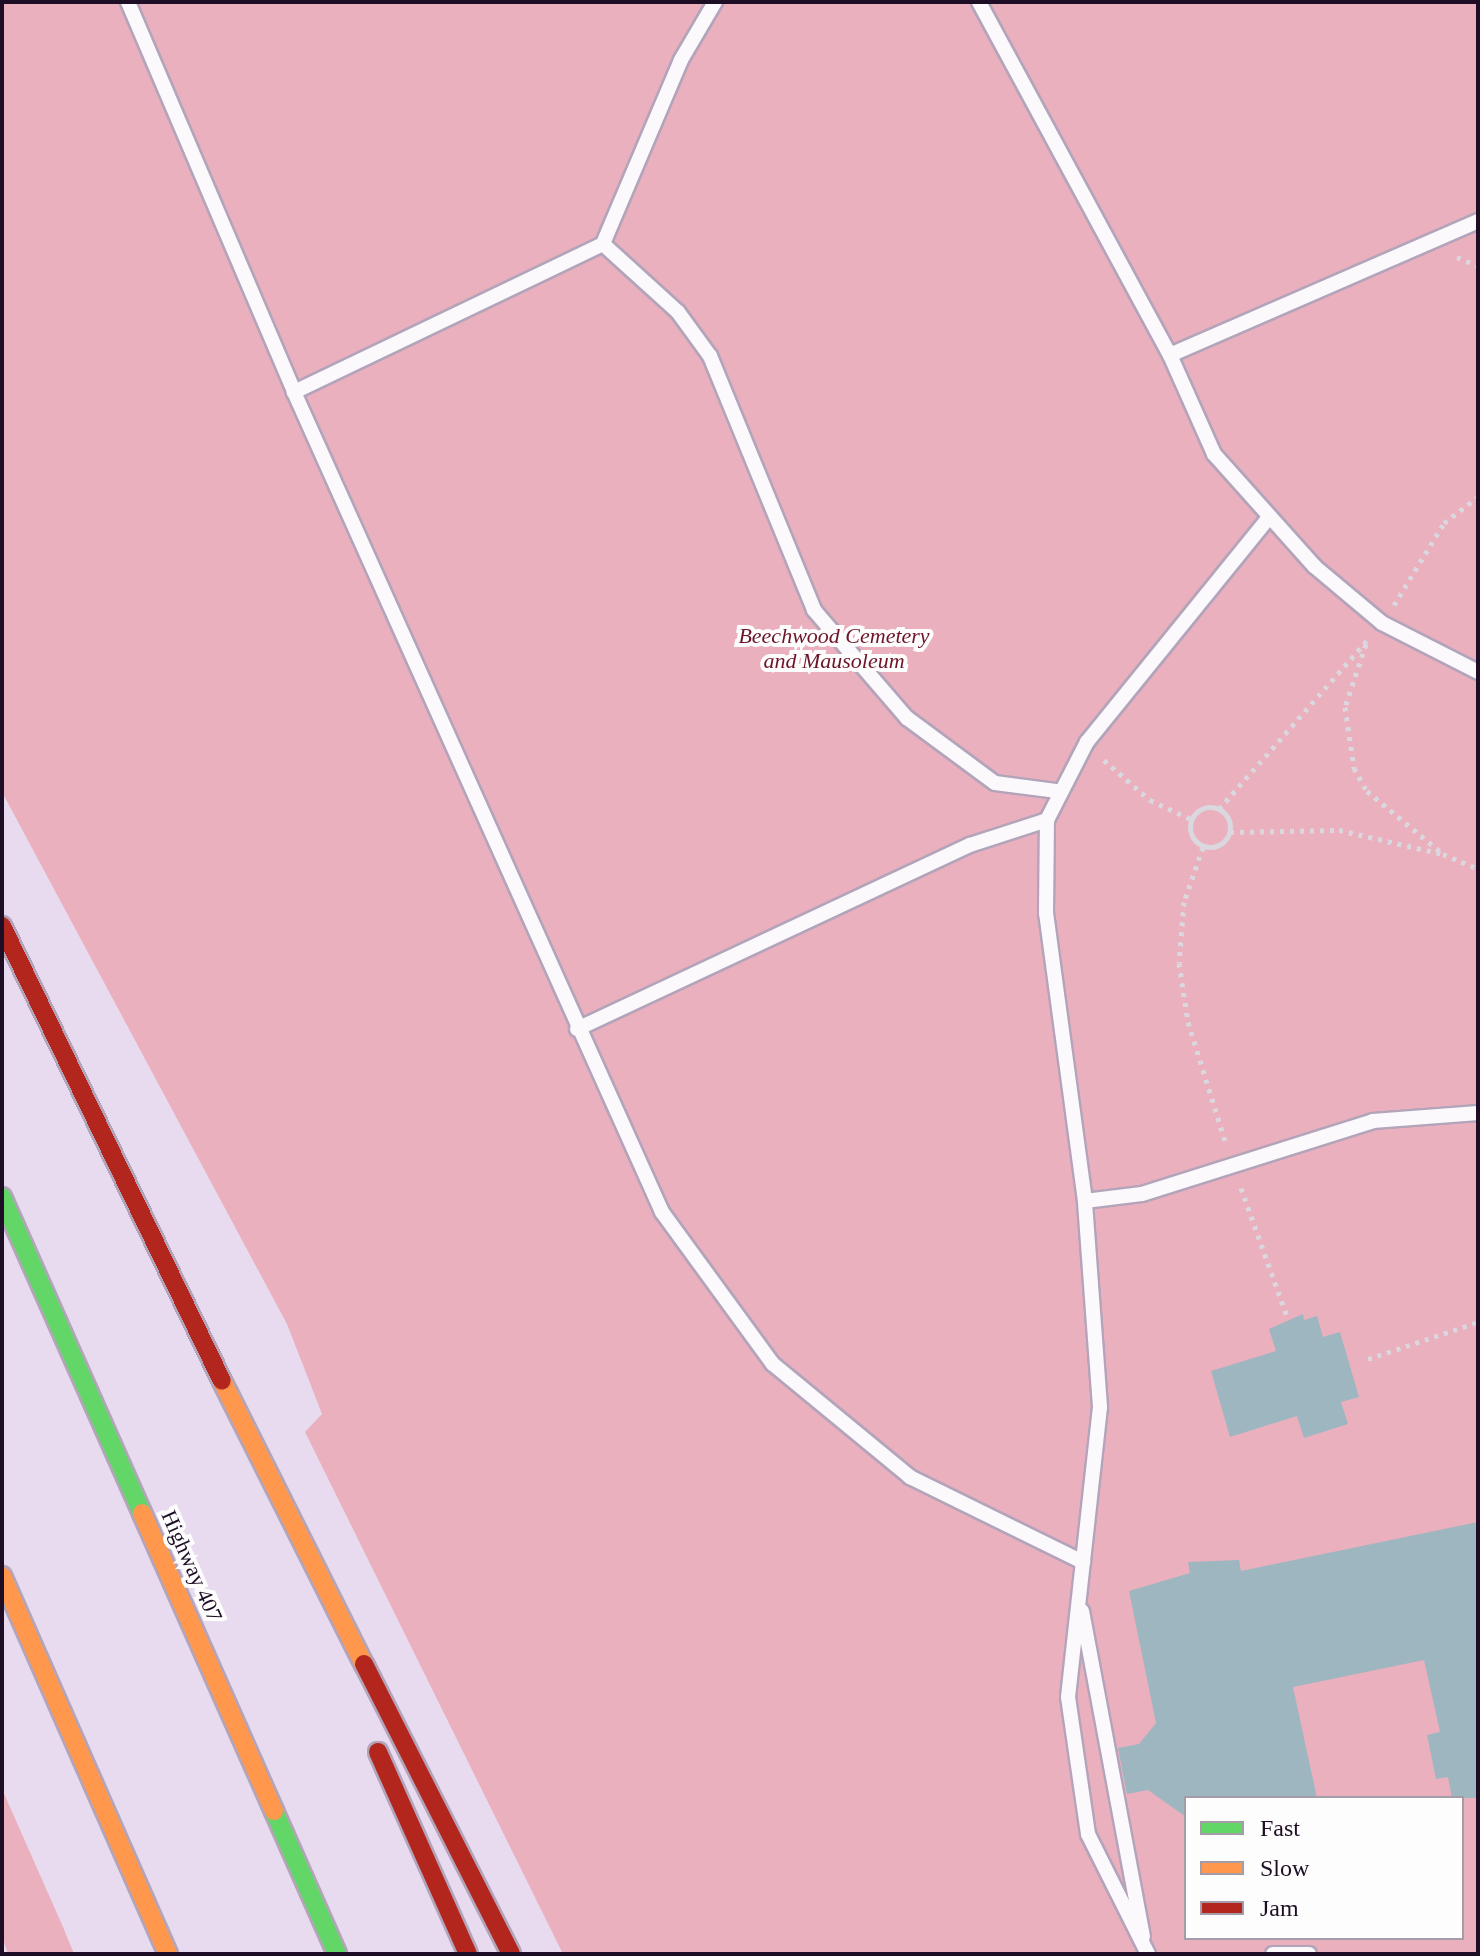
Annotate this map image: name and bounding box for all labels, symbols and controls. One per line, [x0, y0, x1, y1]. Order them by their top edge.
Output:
park label: Beechwood Cemetery and Mausoleum [738, 622, 930, 674]
street label: Highway 407 [156, 1506, 228, 1626]
legend [1184, 1796, 1464, 1940]
text: Fast [1260, 1815, 1300, 1841]
text: Slow [1260, 1855, 1309, 1881]
text: Jam [1260, 1895, 1299, 1921]

